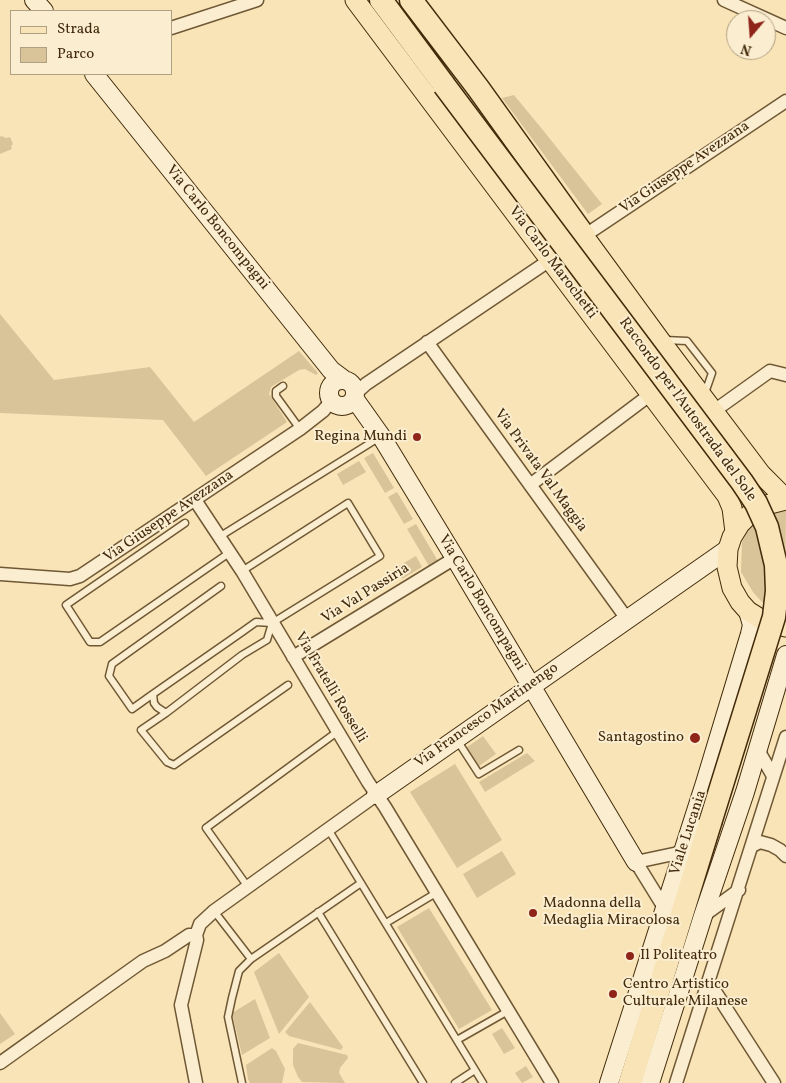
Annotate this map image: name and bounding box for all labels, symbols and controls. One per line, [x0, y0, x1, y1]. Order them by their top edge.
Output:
legend [10, 10, 172, 75]
north arrow [726, 10, 776, 60]
text: Strada [57, 19, 100, 40]
text: N [739, 38, 754, 59]
text: Parco [57, 44, 94, 65]
street label: Via Giuseppe Avezzana [617, 118, 753, 218]
street label: Via Carlo Boncompagni [161, 162, 273, 294]
street label: Via Carlo Marochetti [504, 203, 600, 323]
street label: Raccordo per l'Autostrada del Sole [614, 315, 760, 505]
street label: Via Privata Val Maggia [489, 406, 591, 536]
place label: Regina Mundi [314, 428, 407, 446]
marker: Regina Mundi [411, 431, 423, 443]
street label: Via Giuseppe Avezzana [101, 467, 237, 567]
street label: Via Carlo Boncompagni [433, 532, 529, 674]
street label: Via Val Passiria [319, 560, 413, 628]
street label: Via Fratelli Rosselli [290, 629, 370, 747]
street label: Via Francesco Martinengo [412, 660, 562, 772]
place label: Santagostino [598, 729, 684, 747]
marker: Santagostino [688, 731, 702, 745]
street label: Viale Lucania [667, 788, 711, 878]
place label: Madonna della Medaglia Miracolosa [543, 895, 680, 930]
marker: Madonna della Medaglia Miracolosa [527, 907, 539, 919]
place label: Il Politeatro [640, 947, 717, 965]
marker: Il Politeatro [624, 950, 636, 962]
place label: Centro Artistico Culturale Milanese [623, 976, 748, 1011]
marker: Centro Artistico Culturale Milanese [607, 988, 619, 1000]

